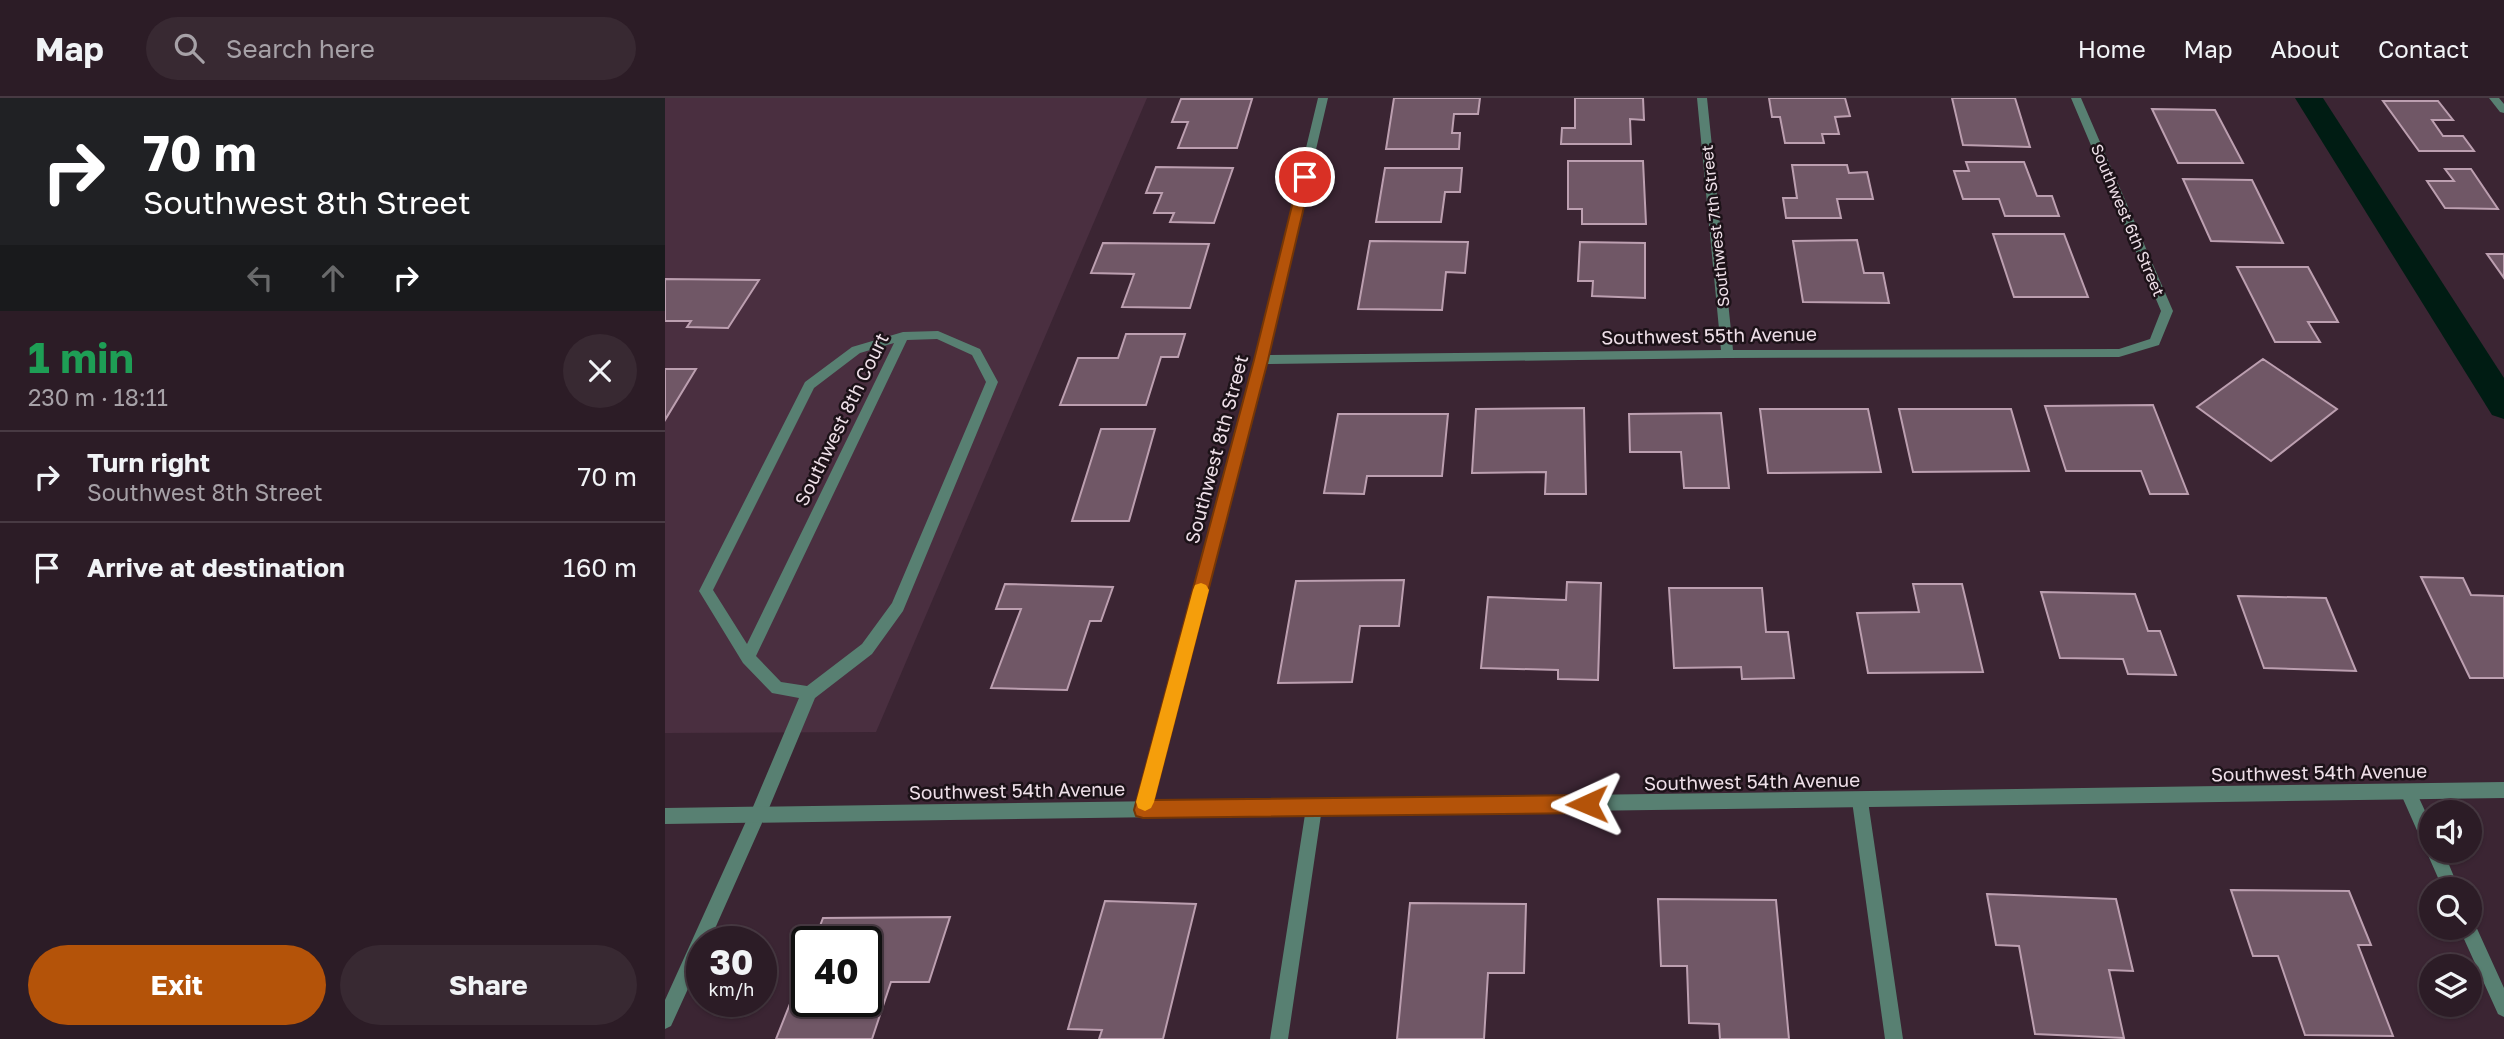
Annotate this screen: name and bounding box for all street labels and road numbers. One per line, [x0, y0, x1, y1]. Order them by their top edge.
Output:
street label: Southwest 6th Street [2087, 141, 2169, 299]
street label: Southwest 7th Street [1697, 144, 1733, 308]
street label: Southwest 55th Avenue [1601, 322, 1817, 348]
street label: Southwest 8th Court [789, 329, 893, 509]
street label: Southwest 8th Street [1180, 352, 1252, 546]
street label: Southwest 54th Avenue [2211, 759, 2427, 785]
street label: Southwest 54th Avenue [1644, 768, 1860, 794]
street label: Southwest 54th Avenue [909, 777, 1125, 803]

